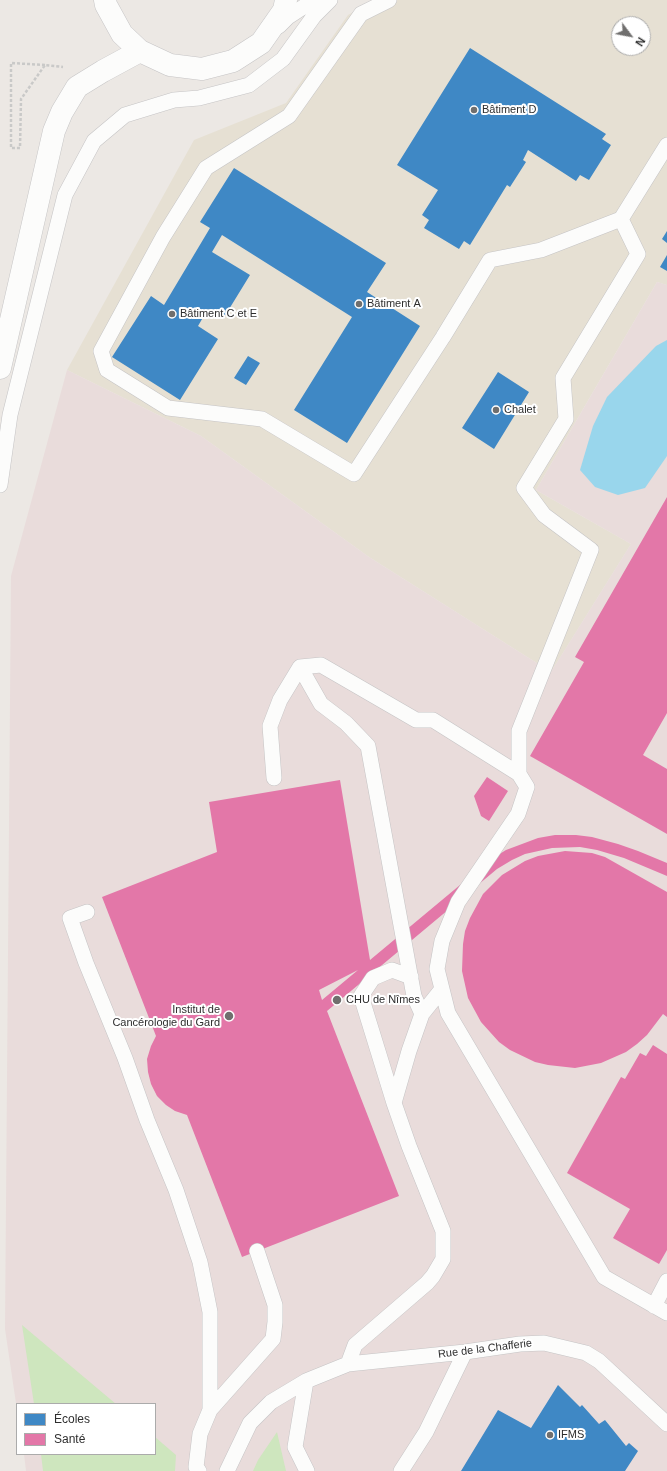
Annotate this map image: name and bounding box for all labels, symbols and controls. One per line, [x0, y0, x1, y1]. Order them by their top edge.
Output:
north arrow [611, 16, 651, 56]
text: N [633, 35, 648, 48]
place label: Bâtiment D [482, 103, 536, 117]
marker: Bâtiment D [469, 105, 479, 115]
place label: Bâtiment A [367, 297, 421, 311]
marker: Bâtiment A [354, 299, 364, 309]
place label: Bâtiment C et E [180, 307, 257, 321]
marker: Bâtiment C et E [167, 309, 177, 319]
place label: Chalet [504, 403, 536, 417]
marker: Chalet [491, 405, 501, 415]
place label: CHU de Nîmes [346, 993, 420, 1007]
marker: CHU de Nîmes [331, 994, 343, 1006]
place label: Institut de Cancérologie du Gard [112, 1003, 220, 1029]
marker: Institut de Cancérologie du Gard [223, 1010, 235, 1022]
street label: Rue de la Chafferie [437, 1337, 533, 1361]
legend [16, 1403, 156, 1455]
text: Écoles [54, 1412, 90, 1426]
place label: IFMS [558, 1428, 584, 1442]
marker: IFMS [545, 1430, 555, 1440]
text: Santé [54, 1432, 85, 1446]

